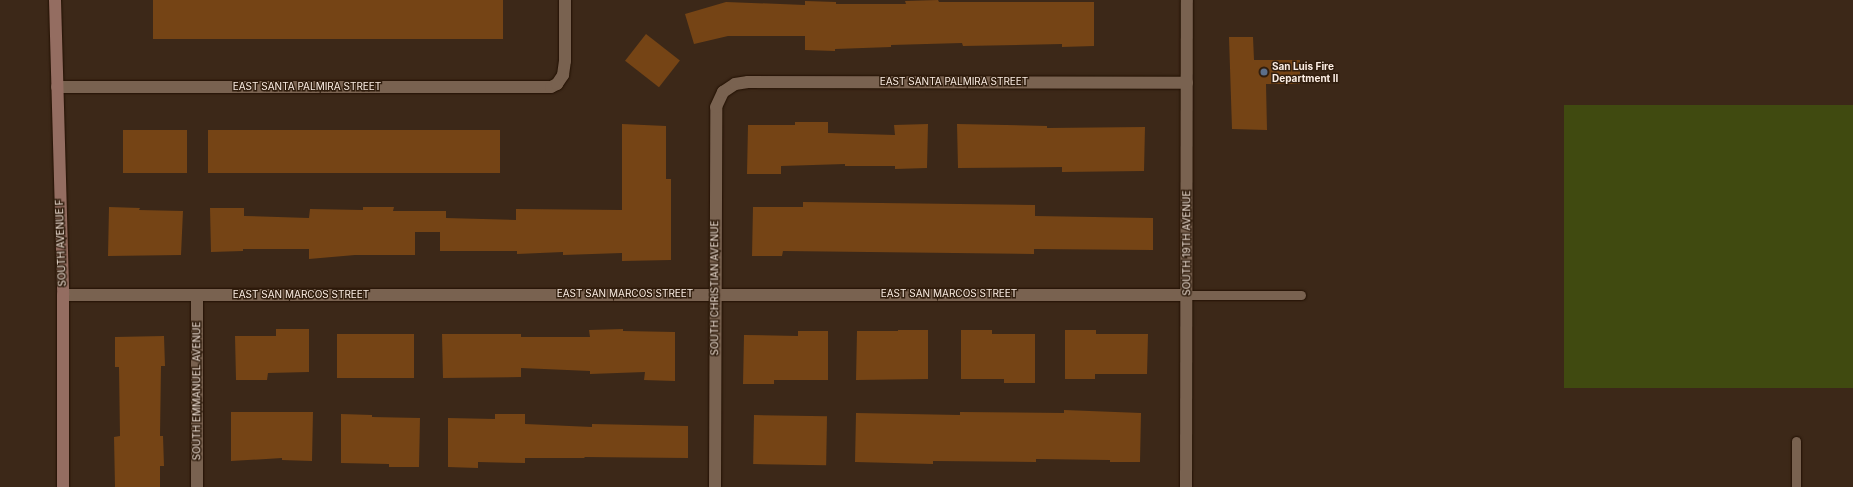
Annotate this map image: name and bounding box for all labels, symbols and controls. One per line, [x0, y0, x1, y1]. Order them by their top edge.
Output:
place label: San Luis Fire Department II [1272, 60, 1338, 84]
marker: San Luis Fire Department II [1259, 67, 1269, 77]
street label: EAST SANTA PALMIRA STREET [880, 76, 1028, 88]
street label: EAST SANTA PALMIRA STREET [233, 81, 381, 93]
street label: SOUTH 19TH AVENUE [1181, 190, 1193, 296]
street label: SOUTH AVENUE F [53, 199, 69, 287]
street label: SOUTH CHRISTIAN AVENUE [709, 221, 721, 355]
street label: EAST SAN MARCOS STREET [557, 288, 693, 300]
street label: EAST SAN MARCOS STREET [881, 288, 1017, 300]
street label: EAST SAN MARCOS STREET [233, 289, 369, 301]
street label: SOUTH EMMANUEL AVENUE [191, 322, 203, 460]

